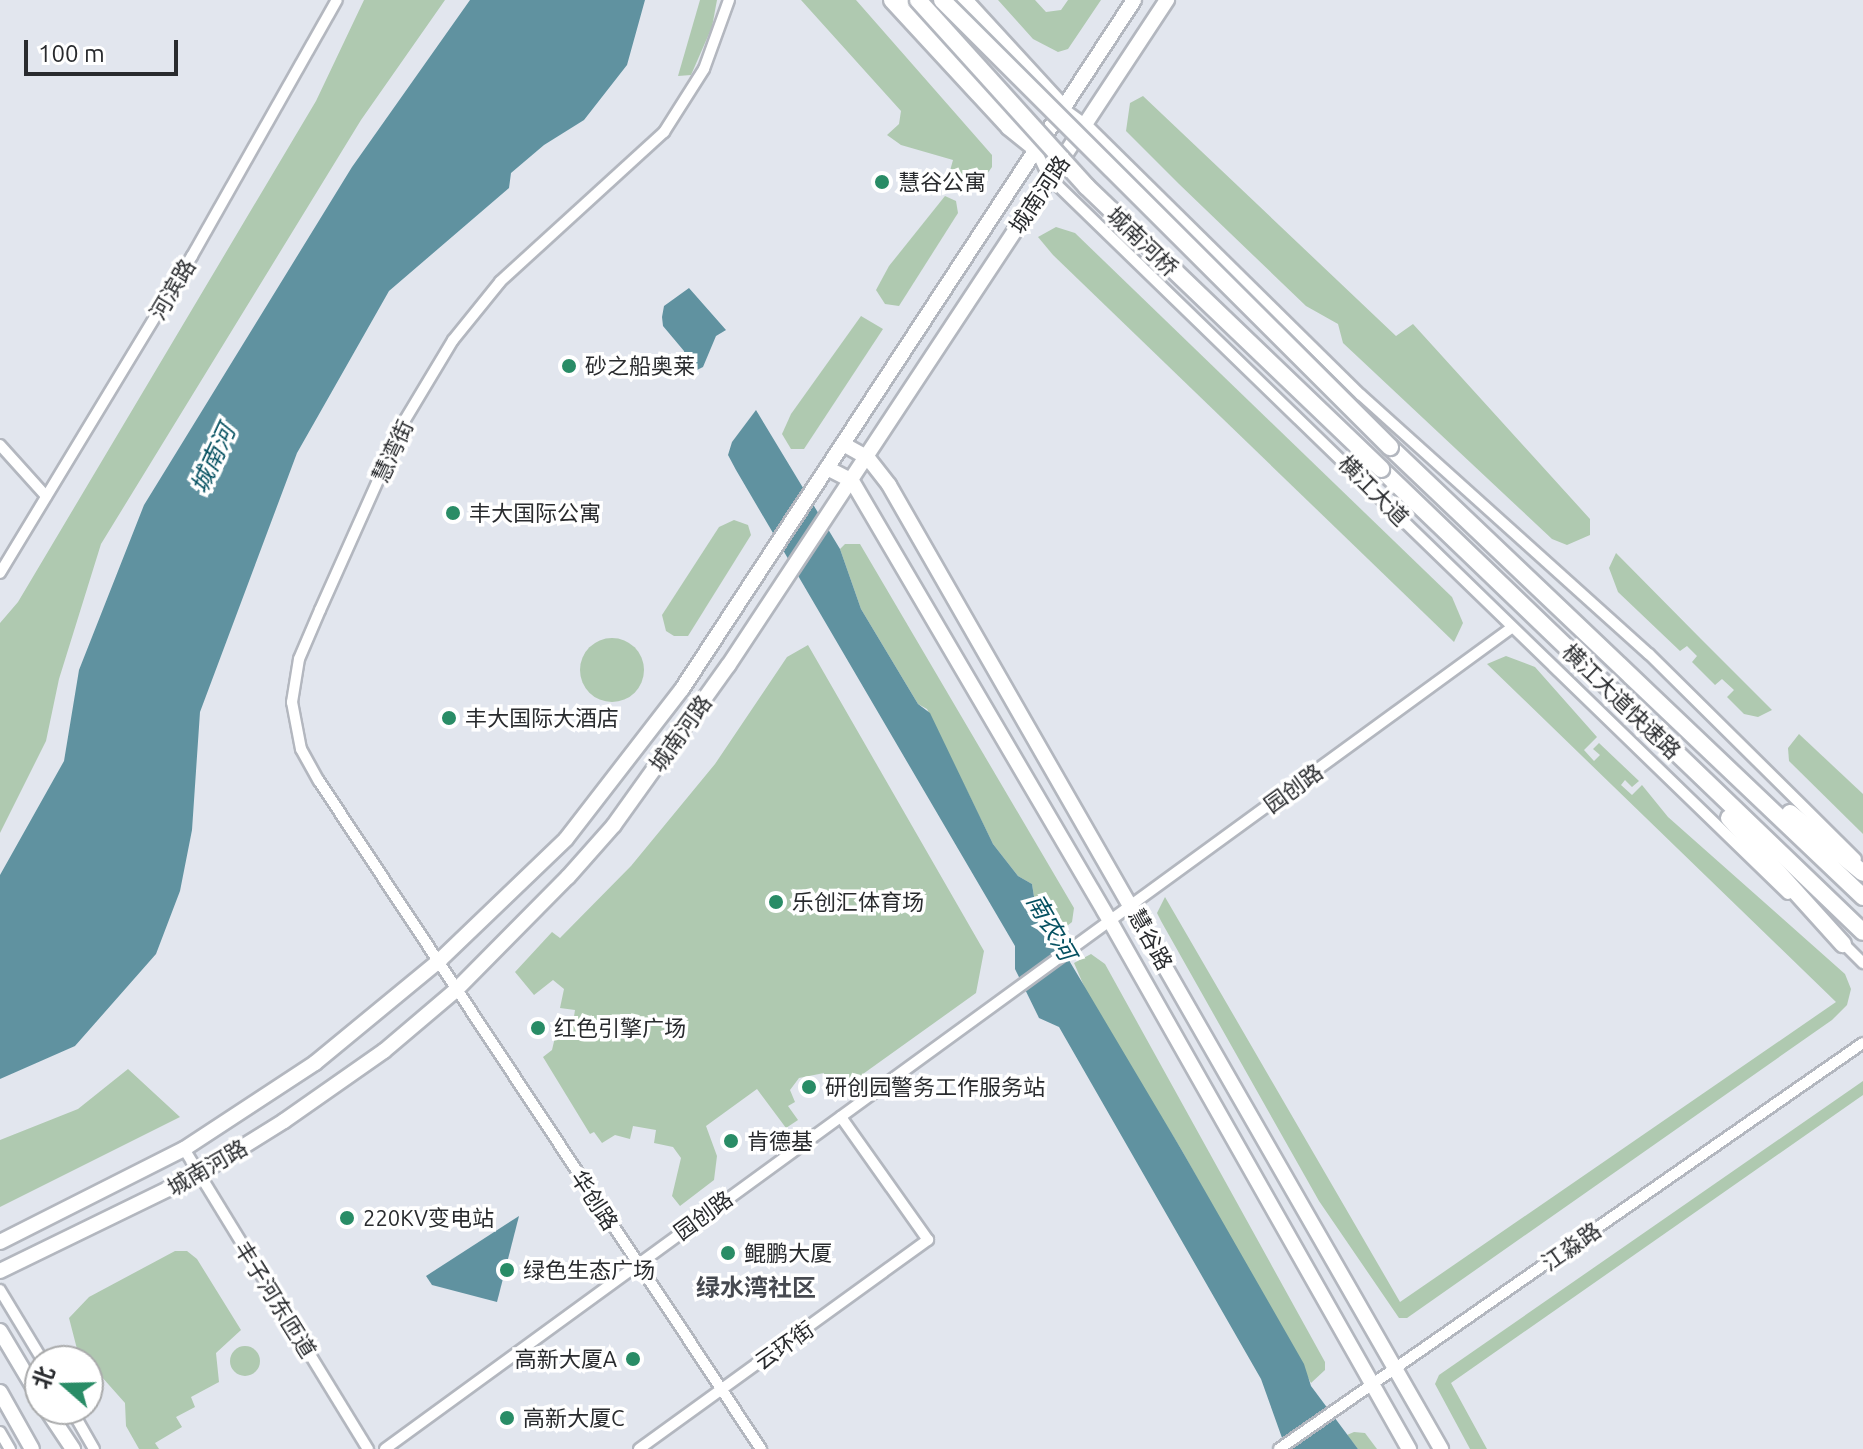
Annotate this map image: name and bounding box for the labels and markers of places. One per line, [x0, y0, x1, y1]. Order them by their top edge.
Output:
place label: 慧谷公寓 [898, 169, 986, 195]
marker: 慧谷公寓 [873, 173, 891, 191]
place label: 砂之船奥莱 [585, 353, 695, 379]
marker: 砂之船奥莱 [560, 357, 578, 375]
place label: 丰大国际公寓 [469, 500, 601, 526]
marker: 丰大国际公寓 [444, 504, 462, 522]
place label: 丰大国际大酒店 [465, 705, 619, 731]
marker: 丰大国际大酒店 [440, 709, 458, 727]
place label: 乐创汇体育场 [792, 889, 924, 915]
marker: 乐创汇体育场 [767, 893, 785, 911]
place label: 红色引擎广场 [554, 1015, 686, 1041]
marker: 红色引擎广场 [529, 1019, 547, 1037]
place label: 研创园警务工作服务站 [825, 1074, 1045, 1100]
marker: 研创园警务工作服务站 [800, 1078, 818, 1096]
place label: 肯德基 [747, 1128, 813, 1154]
marker: 肯德基 [722, 1132, 740, 1150]
place label: 220KV变电站 [363, 1205, 494, 1231]
marker: 220KV变电站 [338, 1209, 356, 1227]
place label: 鲲鹏大厦 [744, 1240, 832, 1266]
marker: 鲲鹏大厦 [719, 1244, 737, 1262]
place label: 绿色生态广场 [523, 1257, 655, 1283]
marker: 绿色生态广场 [498, 1261, 516, 1279]
place label: 高新大厦A [515, 1346, 617, 1372]
marker: 高新大厦A [624, 1350, 642, 1368]
place label: 高新大厦C [523, 1405, 624, 1431]
marker: 高新大厦C [498, 1409, 516, 1427]

